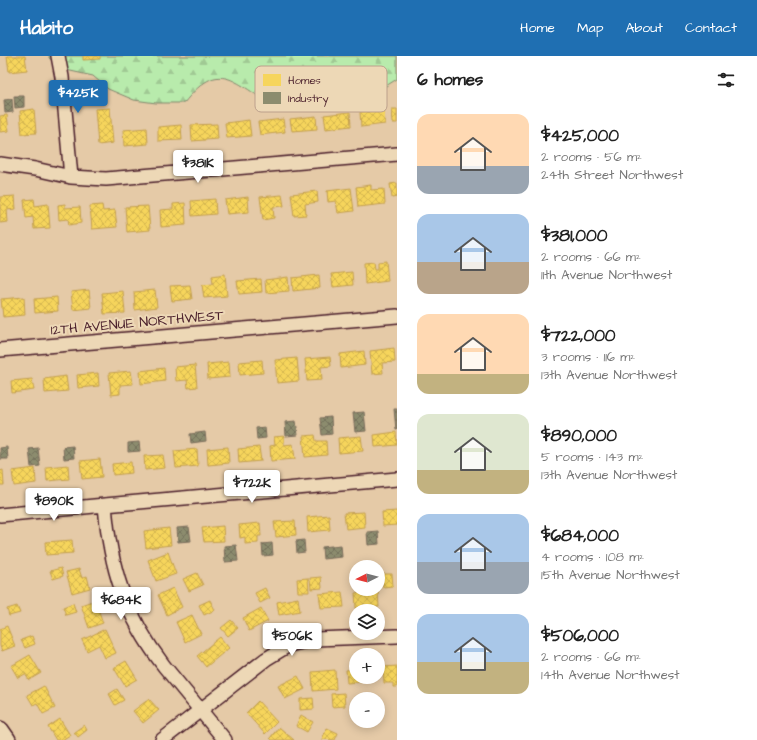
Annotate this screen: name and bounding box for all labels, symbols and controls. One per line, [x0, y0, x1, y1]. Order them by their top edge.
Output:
text: Habito [20, 15, 73, 42]
text: Home [520, 18, 555, 38]
text: Map [577, 18, 603, 38]
text: About [625, 18, 663, 38]
text: Contact [685, 18, 737, 38]
legend [255, 66, 387, 112]
text: 6 homes [417, 68, 483, 92]
icon: filters [715, 69, 737, 91]
text: Homes [288, 73, 321, 88]
pin: $425K [50, 80, 106, 114]
text: $425K [58, 84, 98, 102]
text: Industry [288, 91, 328, 107]
text: $425,000 [541, 124, 619, 148]
icon: home [449, 130, 497, 178]
text: 2 rooms · 56 m² [541, 148, 642, 166]
pin: $381K [170, 150, 226, 184]
text: $381K [182, 154, 214, 172]
text: 24th Street Northwest [541, 166, 683, 184]
text: $381,000 [541, 224, 608, 248]
icon: home [449, 230, 497, 278]
text: 2 rooms · 66 m² [541, 248, 641, 266]
text: 11th Avenue Northwest [541, 266, 672, 284]
street label: 12TH AVENUE NORTHWEST [50, 305, 225, 341]
text: $722,000 [541, 324, 616, 348]
icon: home [449, 330, 497, 378]
text: 3 rooms · 116 m² [541, 348, 635, 366]
text: 13th Avenue Northwest [541, 366, 677, 384]
text: $890,000 [541, 424, 617, 448]
icon: home [449, 430, 497, 478]
text: 5 rooms · 143 m² [541, 448, 643, 466]
text: 13th Avenue Northwest [541, 466, 677, 484]
pin: $722K [224, 470, 280, 504]
text: $722K [233, 474, 271, 492]
pin: $890K [26, 488, 82, 522]
text: $890K [34, 492, 74, 510]
text: $684,000 [541, 524, 619, 548]
icon: home [449, 530, 497, 578]
text: 4 rooms · 108 m² [541, 548, 644, 566]
north arrow [349, 560, 385, 596]
map controls [349, 560, 385, 728]
text: 15th Avenue Northwest [541, 566, 680, 584]
pin: $684K [93, 587, 149, 621]
text: $684K [101, 591, 141, 609]
button: layers [349, 604, 385, 640]
pin: $506K [264, 623, 320, 657]
text: $506,000 [541, 624, 619, 648]
text: $506K [272, 627, 312, 645]
icon: home [449, 630, 497, 678]
button: + [349, 648, 385, 684]
text: 2 rooms · 66 m² [541, 648, 641, 666]
text: 14th Avenue Northwest [541, 666, 680, 684]
button: − [349, 692, 385, 728]

